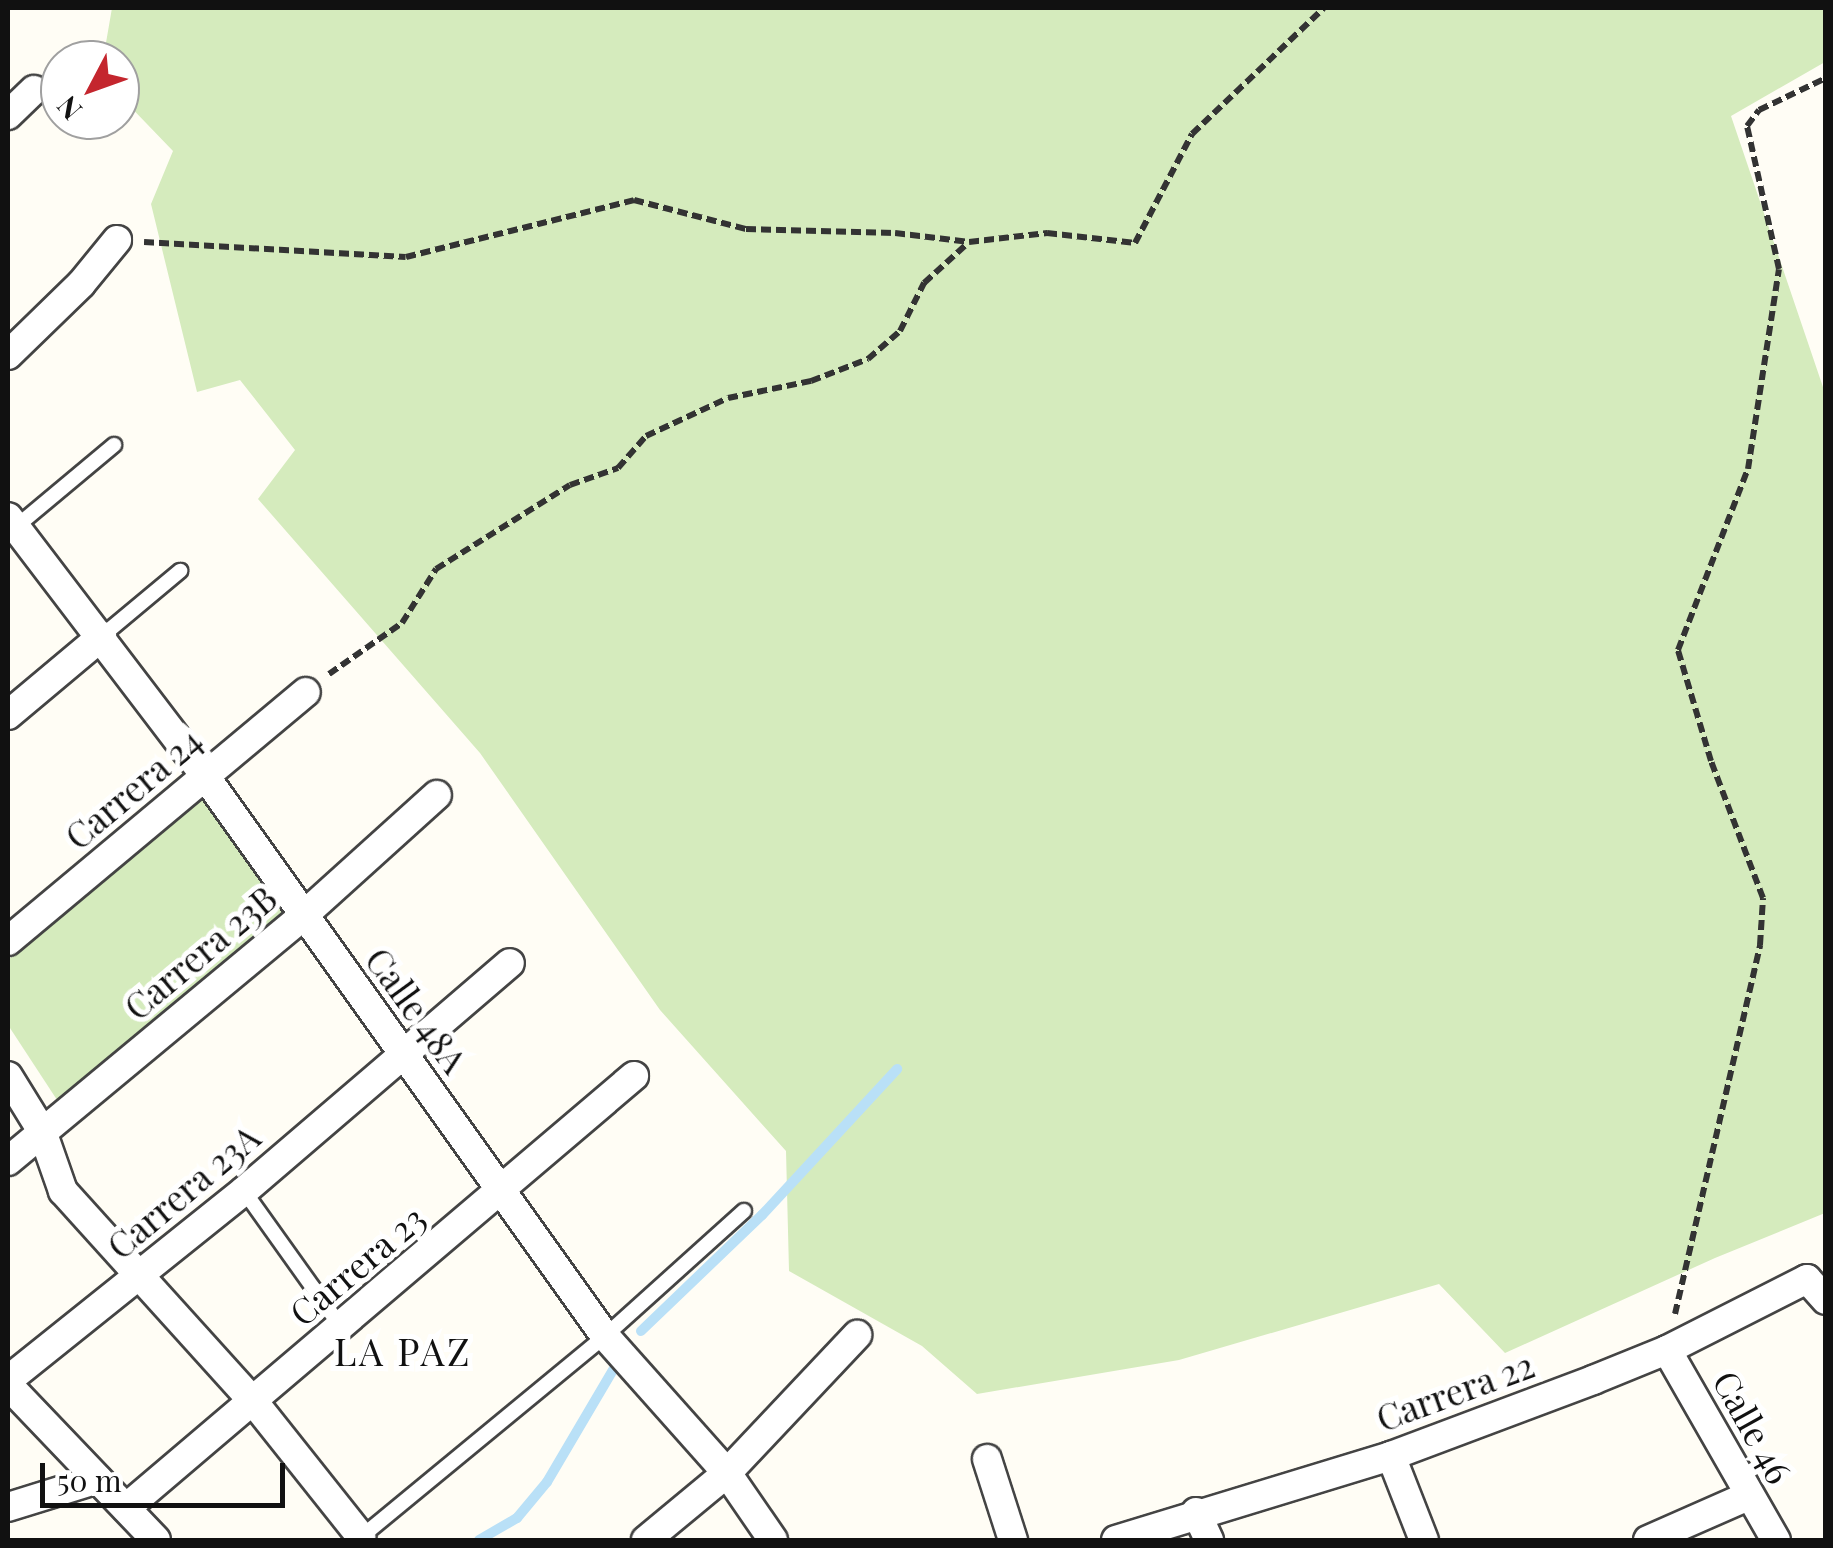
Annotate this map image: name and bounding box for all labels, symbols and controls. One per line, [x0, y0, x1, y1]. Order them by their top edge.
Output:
north arrow [40, 40, 140, 140]
text: N [48, 89, 89, 128]
street label: Carrera 24 [56, 719, 210, 857]
street label: Carrera 23B [115, 876, 285, 1028]
street label: Calle 48A [357, 939, 477, 1081]
street label: Carrera 23A [98, 1115, 268, 1267]
street label: Carrera 23 [281, 1196, 433, 1334]
district label: LA PAZ [334, 1328, 472, 1374]
street label: Carrera 22 [1370, 1343, 1540, 1439]
street label: Calle 46 [1705, 1363, 1801, 1491]
scale bar [45, 1443, 290, 1505]
text: 50 m [57, 1460, 122, 1500]

